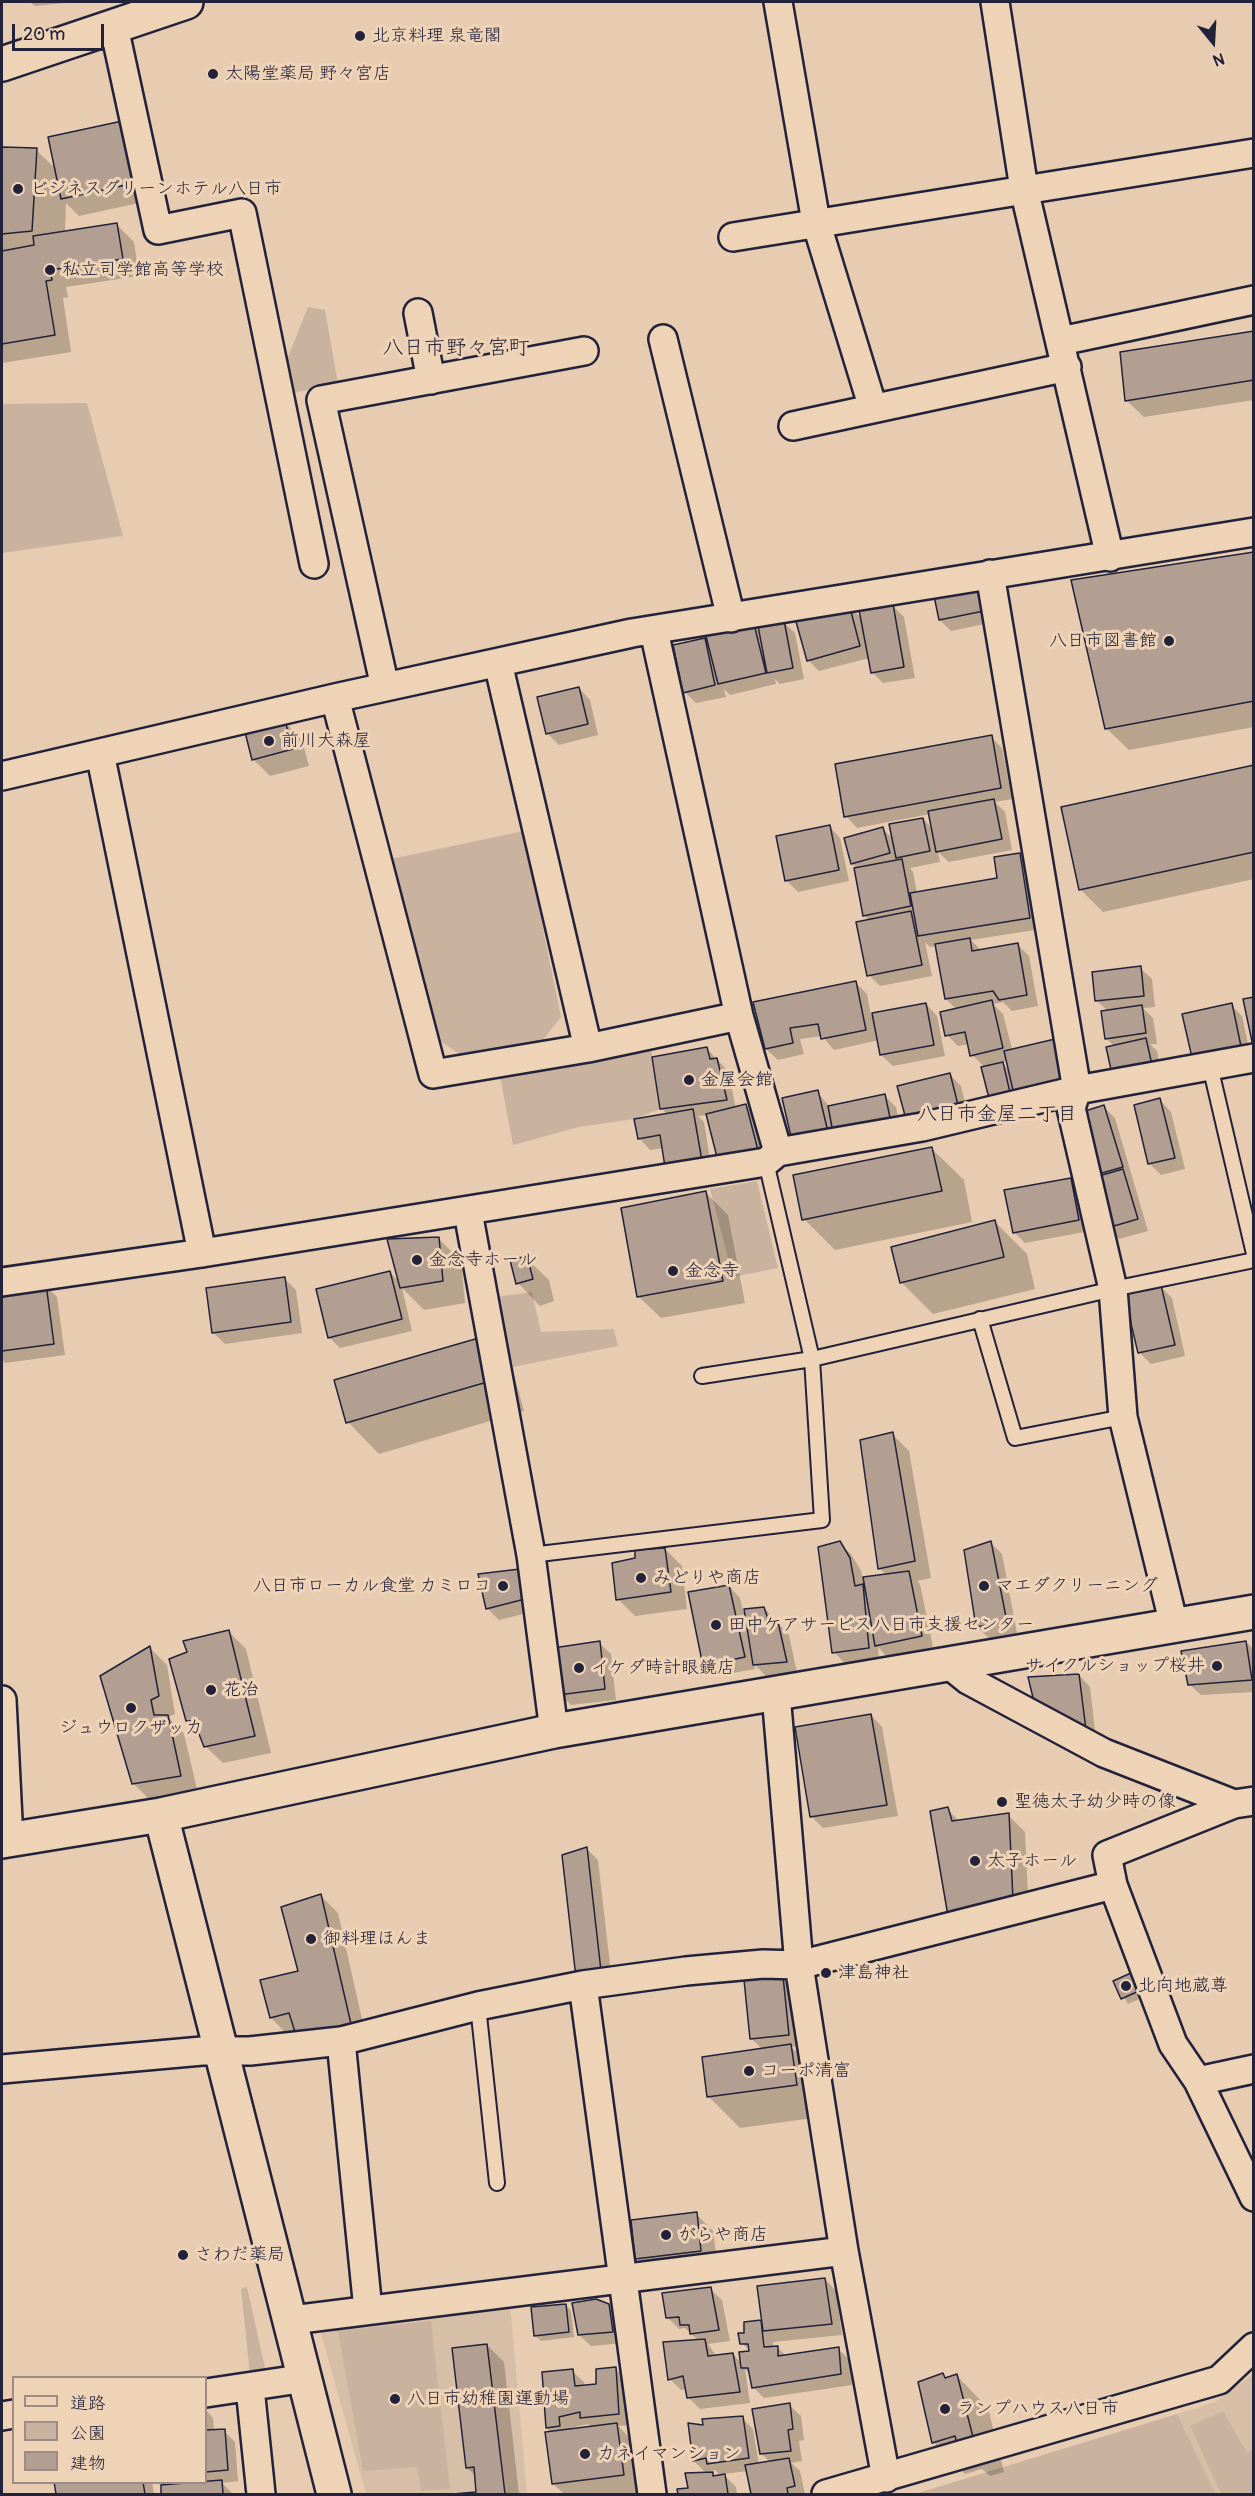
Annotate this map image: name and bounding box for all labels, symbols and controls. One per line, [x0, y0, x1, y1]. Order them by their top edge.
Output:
scale bar [15, 12, 106, 50]
north arrow [1183, 12, 1243, 72]
text: 20 m [23, 23, 65, 46]
place label: 北京料理 泉竜閣 [372, 25, 502, 47]
marker: 北京料理 泉竜閣 [353, 29, 367, 43]
text: N [1210, 48, 1227, 70]
place label: 太陽堂薬局 野々宮店 [225, 63, 391, 85]
marker: 太陽堂薬局 野々宮店 [206, 67, 220, 81]
place label: ビジネスグリーンホテル八日市 [30, 178, 282, 200]
marker: ビジネスグリーンホテル八日市 [11, 182, 25, 196]
place label: 私立司学館高等学校 [62, 259, 224, 281]
marker: 私立司学館高等学校 [43, 263, 57, 277]
district label: 八日市野々宮町 [383, 336, 529, 362]
place label: 八日市図書館 [1049, 630, 1157, 652]
marker: 八日市図書館 [1162, 634, 1176, 648]
place label: 前川大森屋 [281, 730, 371, 752]
marker: 前川大森屋 [262, 734, 276, 748]
place label: 金屋会館 [701, 1069, 773, 1091]
marker: 金屋会館 [682, 1073, 696, 1087]
district label: 八日市金屋二丁目 [917, 1103, 1077, 1127]
place label: 金念寺ホール [429, 1249, 537, 1271]
marker: 金念寺ホール [410, 1253, 424, 1267]
place label: 金念寺 [685, 1260, 739, 1282]
marker: 金念寺 [666, 1264, 680, 1278]
place label: みどりや商店 [653, 1567, 761, 1589]
marker: みどりや商店 [634, 1571, 648, 1585]
place label: 八日市ローカル食堂 カミロコ [253, 1575, 491, 1597]
place label: マエダクリーニング [996, 1575, 1158, 1597]
marker: 八日市ローカル食堂 カミロコ [496, 1579, 510, 1593]
marker: マエダクリーニング [977, 1579, 991, 1593]
place label: 田中ケアサービス八日市支援センター [728, 1614, 1034, 1636]
marker: 田中ケアサービス八日市支援センター [709, 1618, 723, 1632]
place label: サイクルショップ桜井 [1025, 1655, 1205, 1677]
place label: イケダ時計眼鏡店 [591, 1657, 735, 1679]
marker: サイクルショップ桜井 [1210, 1659, 1224, 1673]
marker: イケダ時計眼鏡店 [572, 1661, 586, 1675]
place label: 花治 [223, 1679, 259, 1701]
marker: 花治 [204, 1683, 218, 1697]
marker: ジュウロクザッカ [124, 1701, 138, 1715]
place label: ジュウロクザッカ [59, 1717, 203, 1739]
place label: 聖徳太子幼少時の像 [1014, 1791, 1176, 1813]
marker: 聖徳太子幼少時の像 [995, 1795, 1009, 1809]
place label: 太子ホール [987, 1850, 1077, 1872]
marker: 太子ホール [968, 1854, 982, 1868]
place label: 御料理ほんま [323, 1928, 431, 1950]
marker: 御料理ほんま [304, 1932, 318, 1946]
place label: 津島神社 [838, 1962, 910, 1984]
marker: 津島神社 [819, 1966, 833, 1980]
place label: 北向地蔵尊 [1138, 1975, 1228, 1997]
marker: 北向地蔵尊 [1119, 1979, 1133, 1993]
place label: コーポ清富 [761, 2060, 851, 2082]
marker: コーポ清富 [742, 2064, 756, 2078]
place label: がらや商店 [678, 2224, 768, 2246]
marker: がらや商店 [659, 2228, 673, 2242]
place label: さわだ薬局 [195, 2244, 285, 2266]
marker: さわだ薬局 [176, 2248, 190, 2262]
legend [12, 2376, 207, 2484]
place label: 八日市幼稚園運動場 [407, 2388, 569, 2410]
text: 道路 [70, 2392, 106, 2415]
marker: 八日市幼稚園運動場 [388, 2392, 402, 2406]
place label: ランプハウス八日市 [957, 2398, 1119, 2420]
marker: ランプハウス八日市 [938, 2402, 952, 2416]
text: 公園 [70, 2422, 106, 2445]
place label: カネイマンション [597, 2443, 741, 2465]
marker: カネイマンション [578, 2447, 592, 2461]
text: 建物 [70, 2452, 106, 2475]

